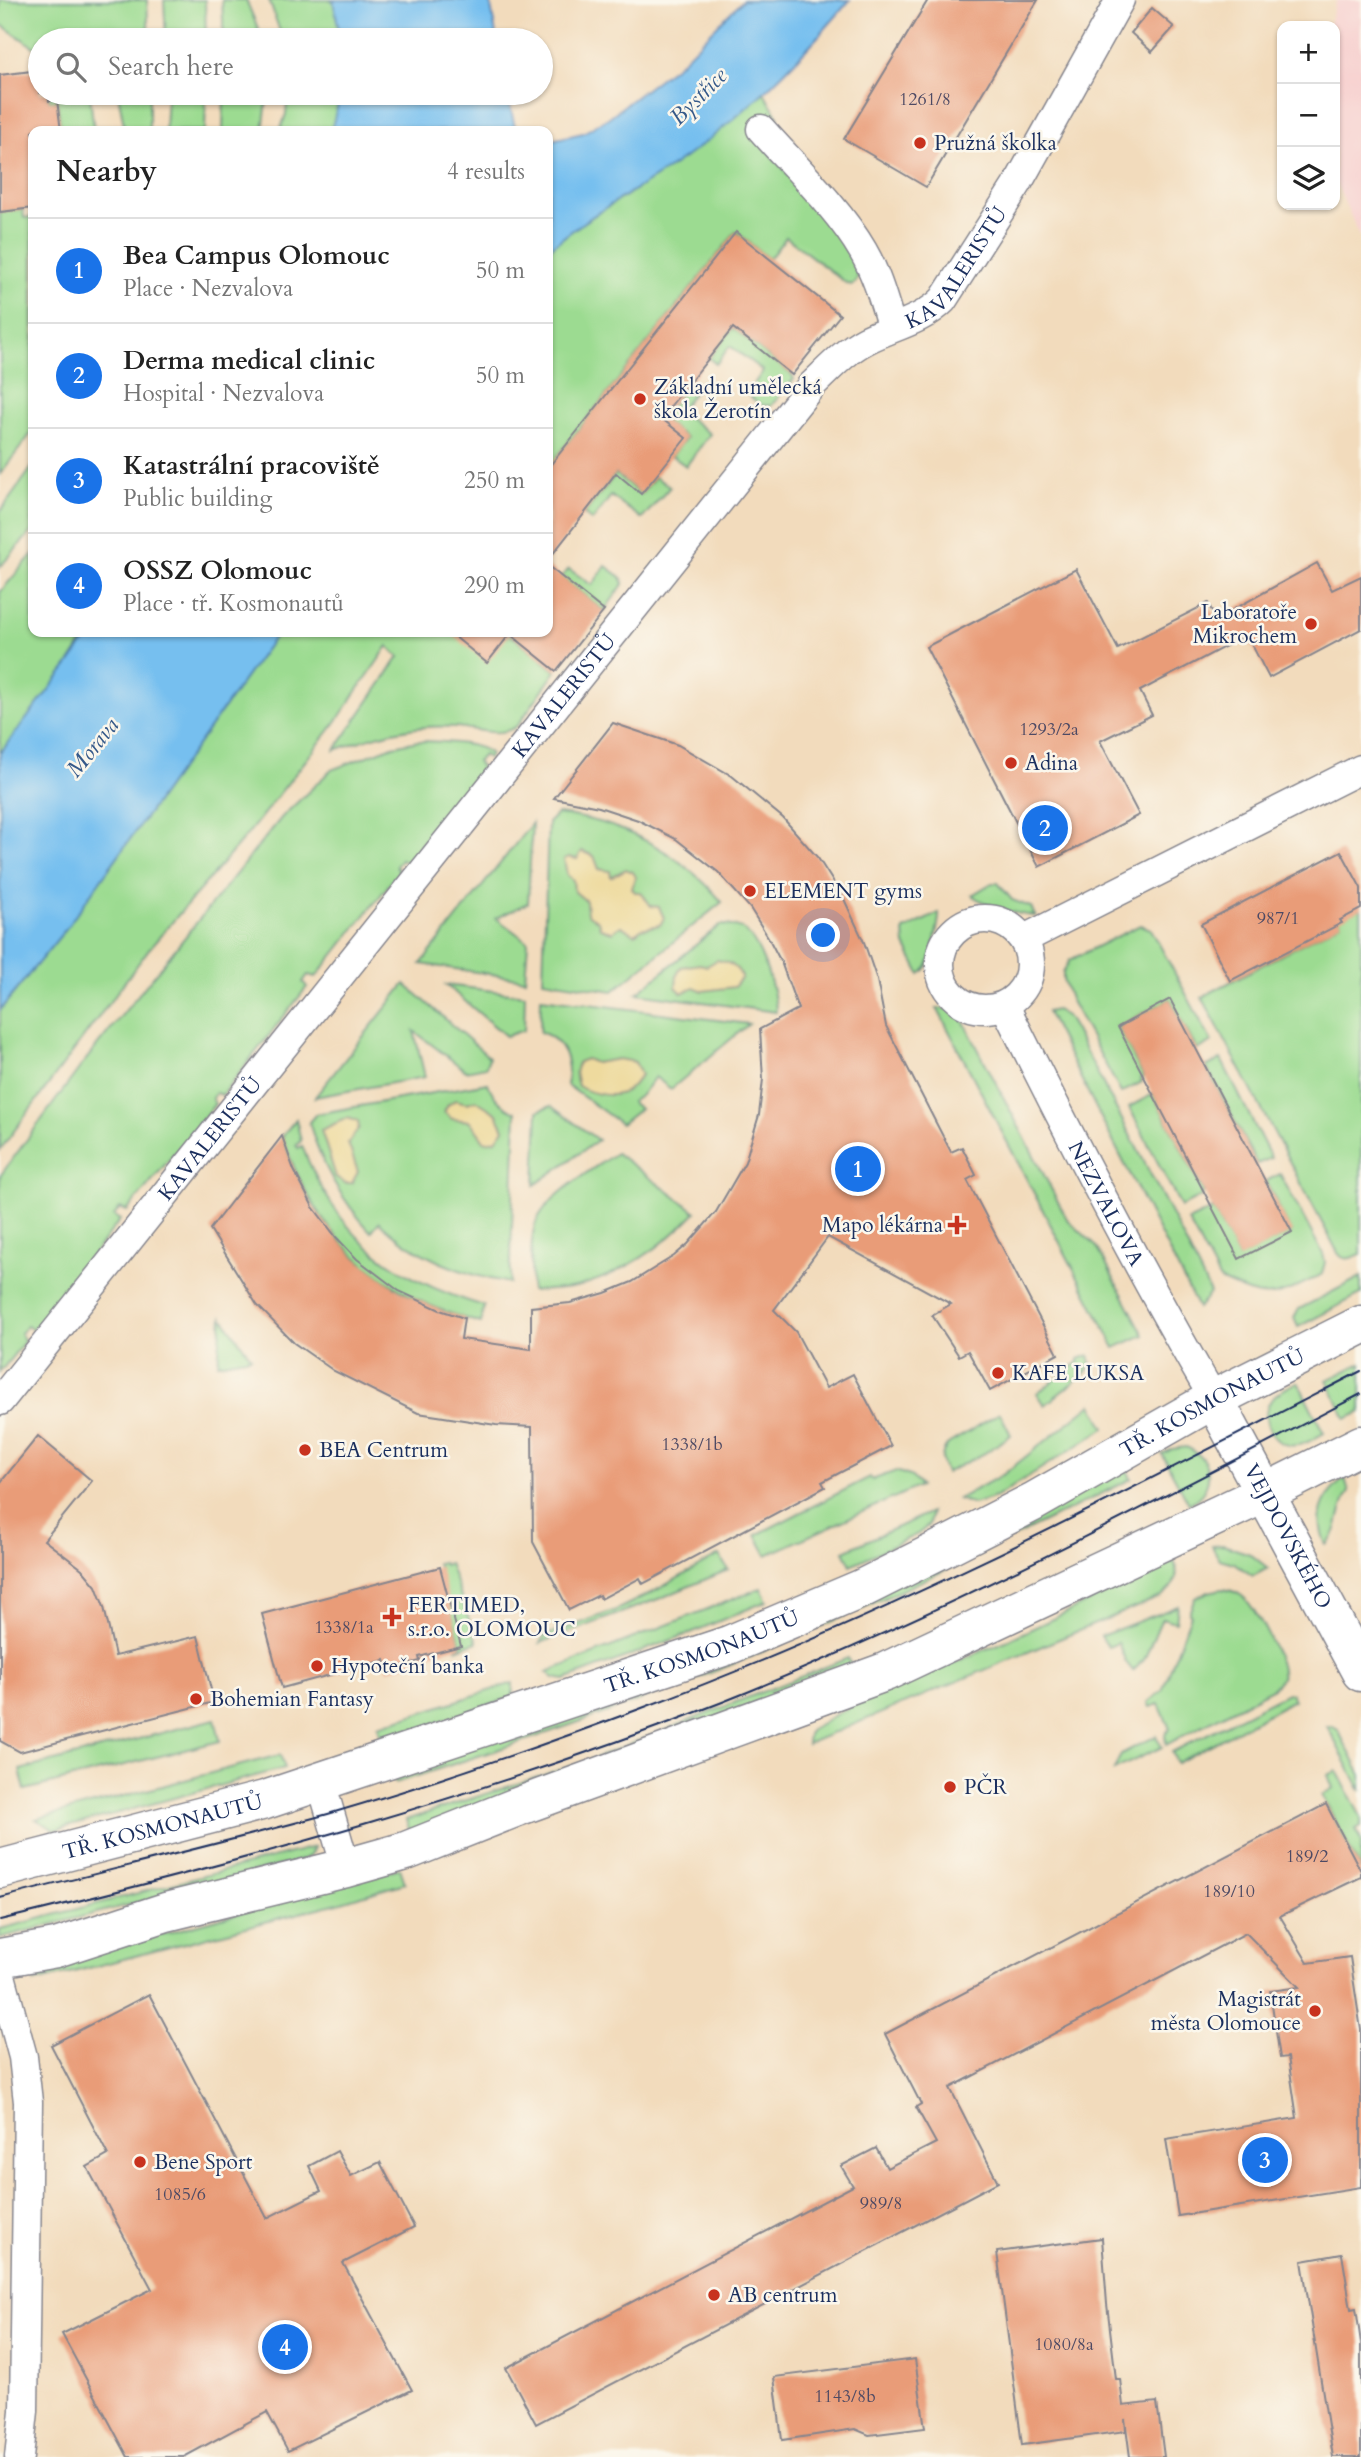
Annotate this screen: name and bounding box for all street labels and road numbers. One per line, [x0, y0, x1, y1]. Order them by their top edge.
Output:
street label: KAVALERISTŮ [901, 201, 1014, 336]
street label: KAVALERISTŮ [506, 627, 623, 764]
street label: KAVALERISTŮ [152, 1070, 269, 1207]
street label: NEZVALOVA [1061, 1136, 1151, 1272]
street label: TŘ. KOSMONAUTŮ [1115, 1341, 1310, 1465]
street label: VEJDOVSKÉHO [1237, 1459, 1338, 1614]
street label: TŘ. KOSMONAUTŮ [600, 1602, 804, 1701]
street label: TŘ. KOSMONAUTŮ [59, 1786, 266, 1867]

